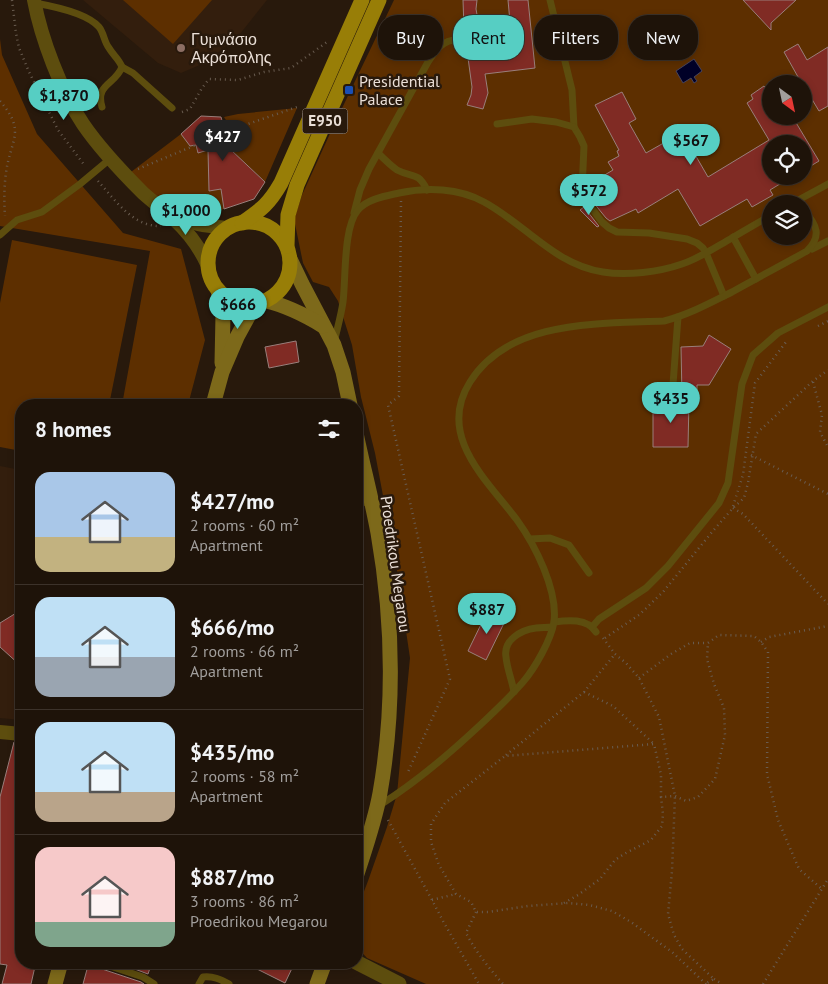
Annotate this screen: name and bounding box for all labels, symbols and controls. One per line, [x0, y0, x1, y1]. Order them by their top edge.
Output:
chip: Buy [378, 15, 443, 60]
chip: Rent [453, 15, 524, 60]
chip: Filters [534, 15, 618, 60]
chip: New [628, 15, 698, 60]
place label: Γυμνάσιο Ακρόπολης [191, 29, 272, 67]
marker: Γυμνάσιο Ακρόπολης [175, 42, 187, 54]
place label: Presidential Palace [359, 71, 440, 109]
north arrow [762, 75, 812, 125]
map controls [762, 75, 812, 245]
pin: $1,870 [23, 78, 105, 121]
marker: Presidential Palace [343, 84, 355, 96]
text: $1,870 [39, 85, 89, 105]
road number: E950 [302, 108, 348, 134]
pin: $427 [193, 120, 253, 162]
pin: $567 [661, 124, 721, 166]
text: $427 [205, 126, 241, 146]
text: $567 [673, 130, 709, 150]
button: locate [762, 135, 812, 185]
pin: $572 [559, 174, 619, 216]
text: $572 [571, 180, 607, 200]
pin: $1,000 [145, 194, 227, 236]
button: layers [762, 195, 812, 245]
text: $1,000 [161, 200, 211, 220]
pin: $666 [208, 288, 268, 330]
text: $666 [220, 294, 256, 314]
pin: $435 [641, 382, 701, 424]
text: $435 [653, 388, 689, 408]
icon: filters [315, 415, 343, 443]
text: 8 homes [35, 416, 111, 443]
text: $427/mo [190, 488, 274, 515]
icon: home [75, 492, 135, 552]
street label: Proedrikou Megarou [377, 494, 415, 634]
text: 2 rooms · 60 m² [190, 515, 299, 535]
text: Apartment [190, 535, 263, 555]
pin: $887 [457, 592, 517, 635]
text: $887 [469, 599, 505, 619]
text: $666/mo [190, 614, 274, 641]
icon: home [75, 617, 135, 677]
text: 2 rooms · 66 m² [190, 641, 299, 661]
text: Apartment [190, 661, 263, 681]
text: $435/mo [190, 739, 274, 766]
icon: home [75, 742, 135, 802]
text: 2 rooms · 58 m² [190, 766, 299, 786]
text: Apartment [190, 786, 263, 806]
text: $887/mo [190, 864, 274, 891]
icon: home [75, 867, 135, 927]
text: 3 rooms · 86 m² [190, 891, 299, 911]
text: Proedrikou Megarou [190, 911, 328, 931]

